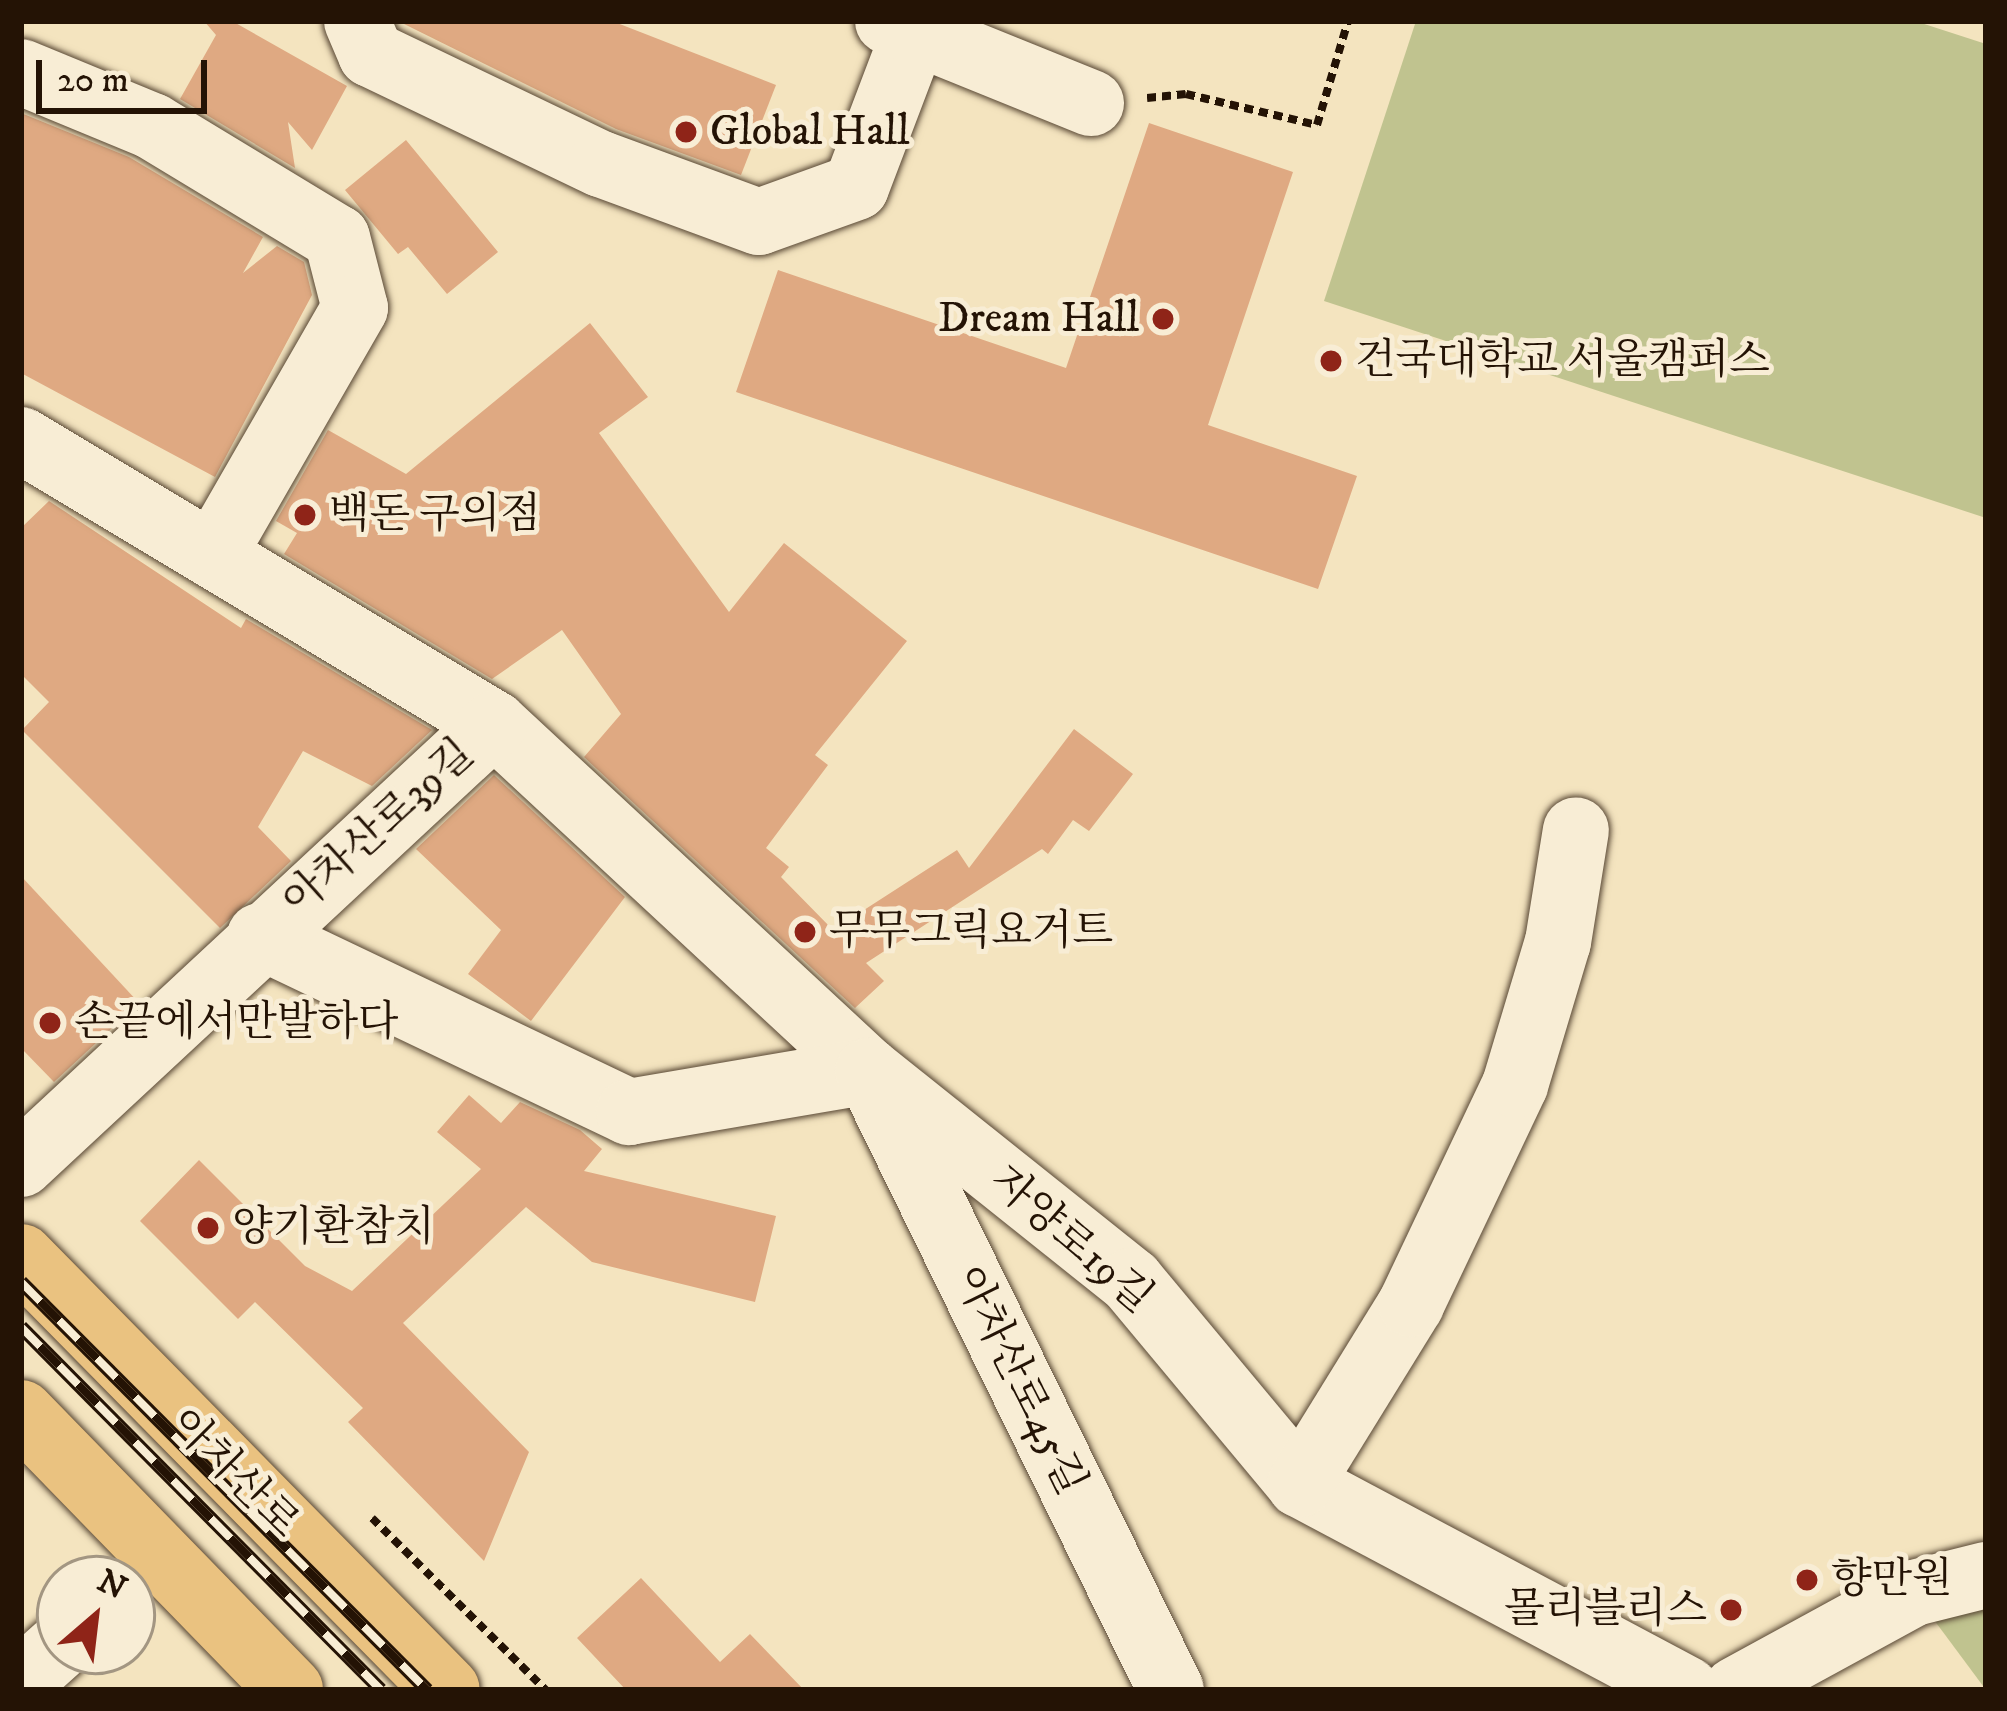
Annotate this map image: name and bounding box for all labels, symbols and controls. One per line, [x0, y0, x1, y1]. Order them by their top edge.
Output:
scale bar [42, 36, 213, 110]
text: 20 m [57, 58, 129, 103]
place label: Global Hall [710, 107, 910, 157]
marker: Global Hall [673, 119, 699, 145]
place label: Dream Hall [938, 294, 1139, 344]
marker: Dream Hall [1150, 306, 1176, 332]
place label: 건국대학교 서울캠퍼스 [1355, 336, 1770, 386]
marker: 건국대학교 서울캠퍼스 [1318, 348, 1344, 374]
place label: 백돈 구의점 [329, 490, 541, 540]
marker: 백돈 구의점 [292, 502, 318, 528]
street label: 아차산로39길 [273, 729, 485, 927]
place label: 무무그릭요거트 [829, 907, 1113, 957]
marker: 무무그릭요거트 [792, 919, 818, 945]
place label: 손끝에서만발하다 [74, 998, 399, 1048]
marker: 손끝에서만발하다 [37, 1010, 63, 1036]
street label: 자양로19길 [980, 1156, 1162, 1324]
place label: 양기환참치 [232, 1203, 435, 1253]
marker: 양기환참치 [195, 1215, 221, 1241]
street label: 아차산로45길 [942, 1259, 1096, 1503]
street label: 아차산로 [159, 1399, 309, 1549]
north arrow [36, 1555, 156, 1675]
place label: 향만원 [1831, 1555, 1953, 1605]
text: N [90, 1561, 133, 1610]
marker: 향만원 [1794, 1567, 1820, 1593]
place label: 몰리블리스 [1504, 1585, 1707, 1635]
marker: 몰리블리스 [1718, 1597, 1744, 1623]

